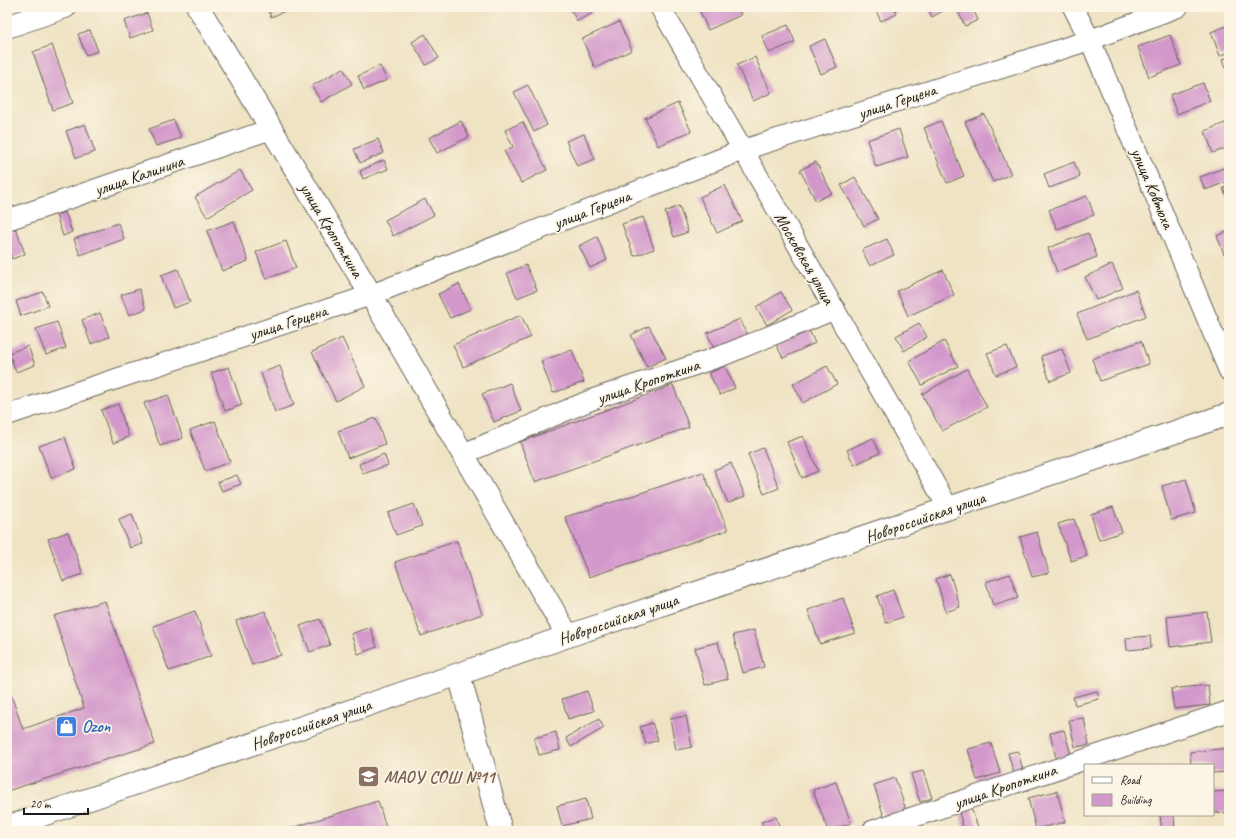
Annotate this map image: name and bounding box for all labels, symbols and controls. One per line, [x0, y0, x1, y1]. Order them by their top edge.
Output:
street label: улица Герцена [855, 78, 941, 124]
street label: улица Ковтюха [1126, 144, 1180, 234]
street label: улица Калинина [91, 150, 188, 201]
street label: улица Кропоткина [295, 178, 369, 283]
street label: улица Герцена [550, 185, 635, 234]
street label: Московская улица [770, 208, 840, 309]
street label: улица Герцена [246, 299, 332, 345]
street label: улица Кропоткина [593, 354, 704, 409]
street label: Новороссийская улица [863, 487, 989, 548]
street label: Новороссийская улица [556, 589, 682, 650]
street label: Новороссийская улица [249, 694, 375, 755]
shop icon: Ozon [54, 713, 80, 739]
place label: Ozon [82, 716, 112, 737]
street label: улица Кропоткина [950, 759, 1061, 814]
school or university icon: МАОУ СОШ №11 [356, 764, 382, 790]
legend [1084, 764, 1214, 816]
place label: МАОУ СОШ №11 [384, 767, 497, 788]
text: Road [1120, 772, 1142, 788]
scale bar [24, 790, 88, 816]
text: Building [1120, 792, 1152, 808]
text: 20 m [30, 796, 52, 812]

